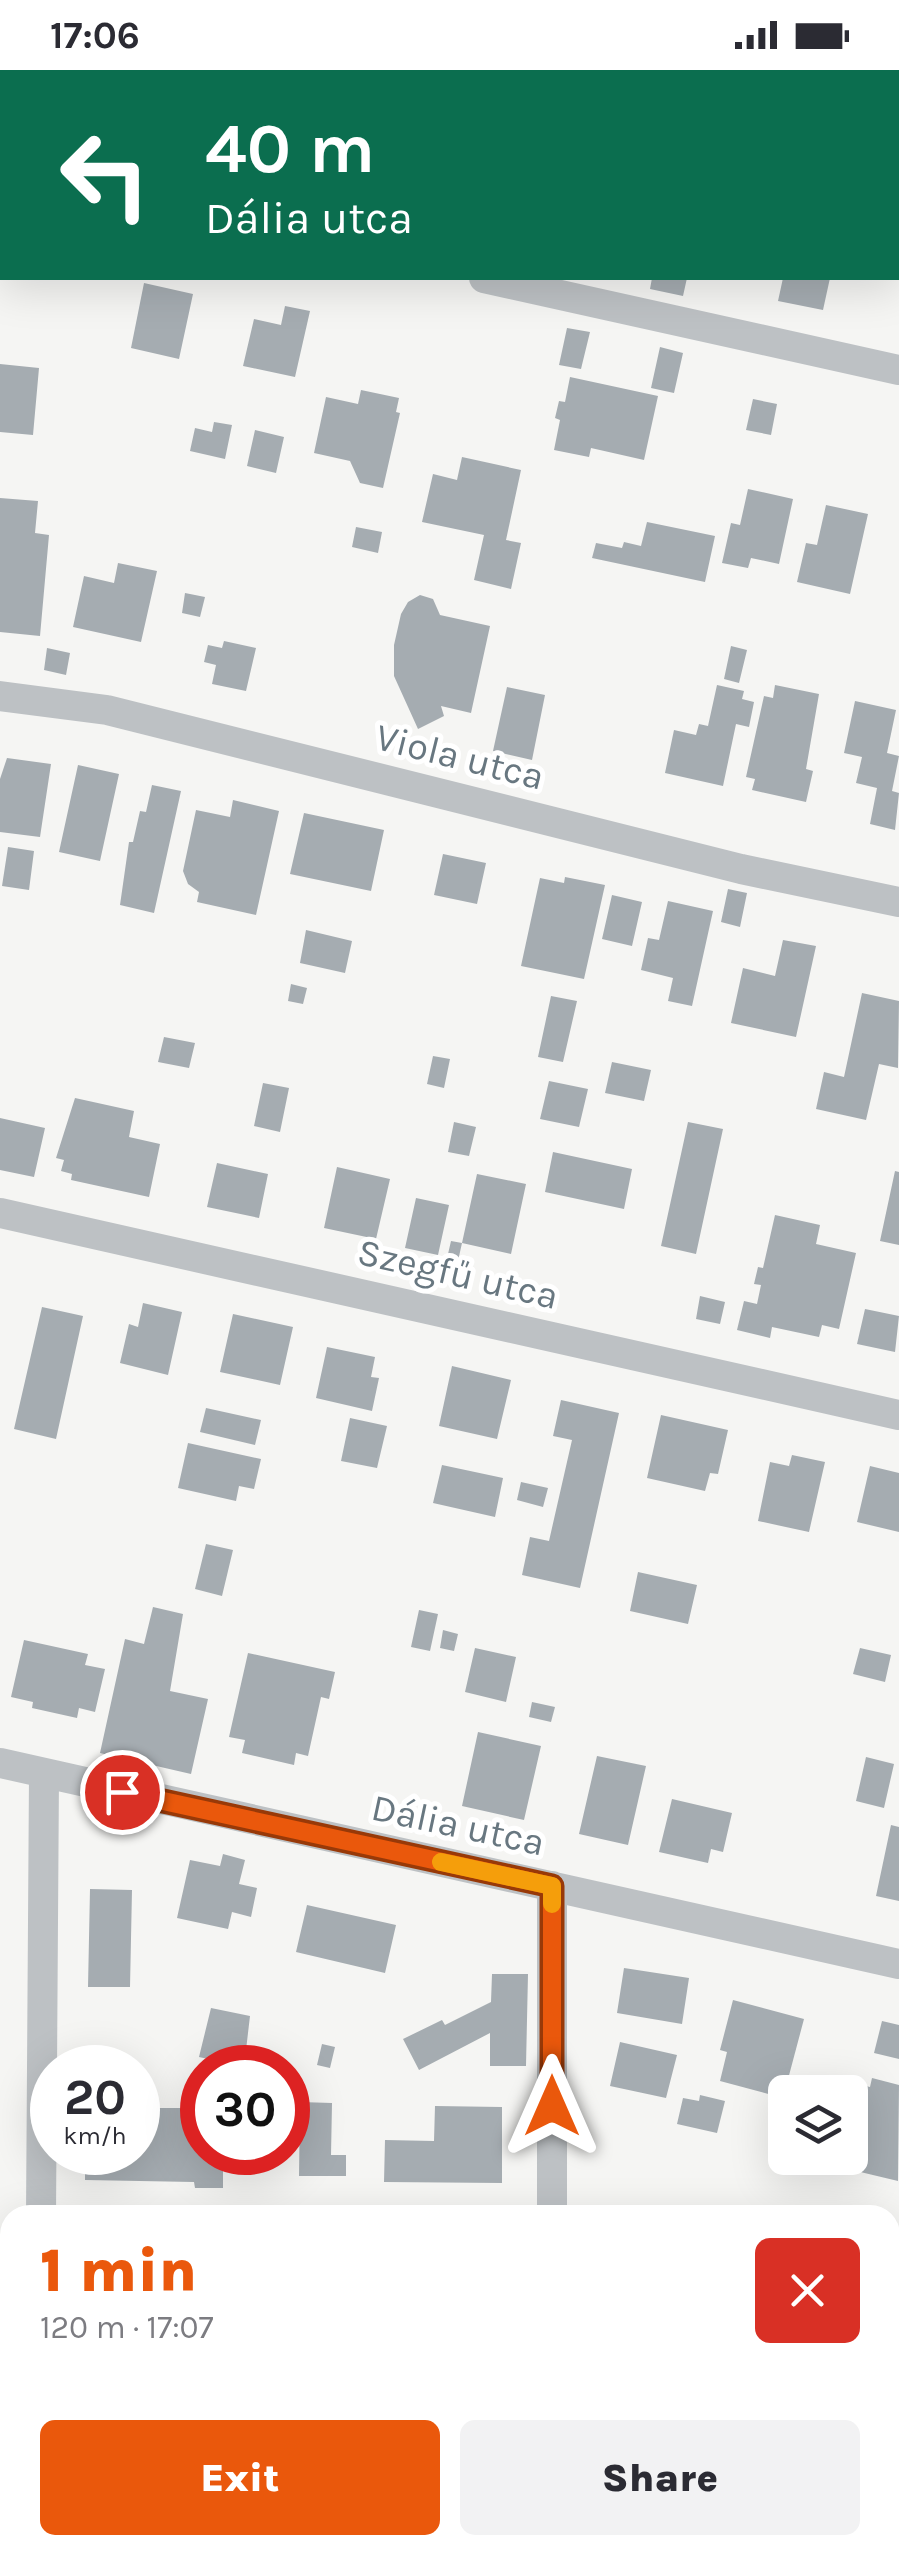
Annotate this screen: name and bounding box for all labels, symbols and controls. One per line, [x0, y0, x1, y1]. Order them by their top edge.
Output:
text: 17:06 [50, 13, 140, 58]
text: 40 m [205, 108, 375, 190]
icon: left [40, 110, 170, 240]
text: Dália utca [205, 192, 413, 244]
street label: Viola utca [371, 714, 549, 800]
street label: Szegfű utca [353, 1229, 563, 1319]
pin [80, 1750, 165, 1835]
icon: arrive [95, 1765, 150, 1820]
street label: Dália utca [367, 1785, 549, 1865]
speed limit sign: 30 [180, 2045, 310, 2175]
position arrow [500, 2054, 604, 2158]
text: 20 [64, 2068, 126, 2127]
map controls [768, 2075, 868, 2175]
button: layers [768, 2075, 868, 2175]
text: km/h [63, 2121, 127, 2150]
text: 1 min [40, 2236, 197, 2306]
button: close [755, 2238, 860, 2343]
text: 120 m · 17:07 [40, 2309, 214, 2346]
button: Exit [40, 2420, 440, 2535]
button: Share [460, 2420, 860, 2535]

